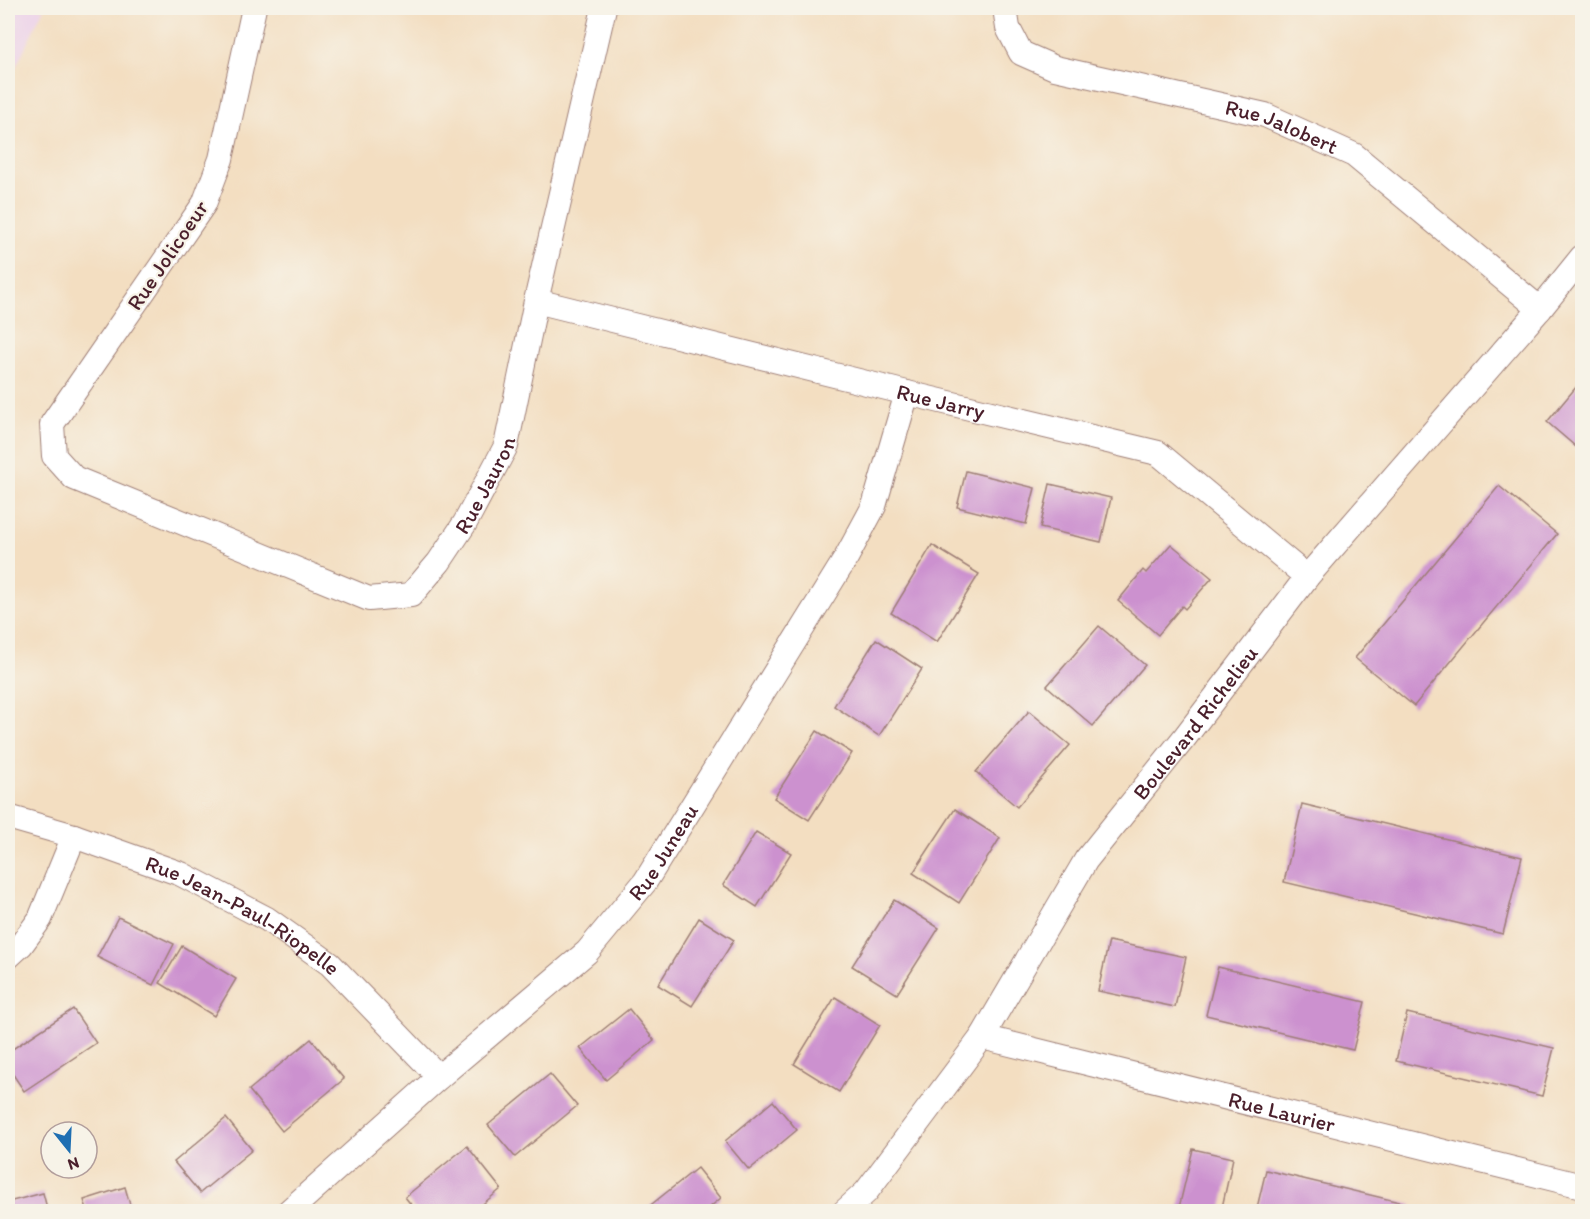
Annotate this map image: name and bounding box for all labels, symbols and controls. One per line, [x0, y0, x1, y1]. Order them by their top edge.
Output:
street label: Rue Jalobert [1223, 94, 1342, 160]
street label: Rue Jolicoeur [121, 195, 214, 315]
street label: Rue Jarry [894, 378, 988, 425]
street label: Rue Jauron [449, 434, 522, 539]
street label: Boulevard Richelieu [1127, 641, 1264, 805]
street label: Rue Juneau [622, 799, 704, 906]
street label: Rue Jean-Paul-Riopelle [142, 850, 346, 981]
street label: Rue Laurier [1226, 1086, 1339, 1138]
north arrow [39, 1120, 99, 1180]
text: N [65, 1153, 82, 1174]

